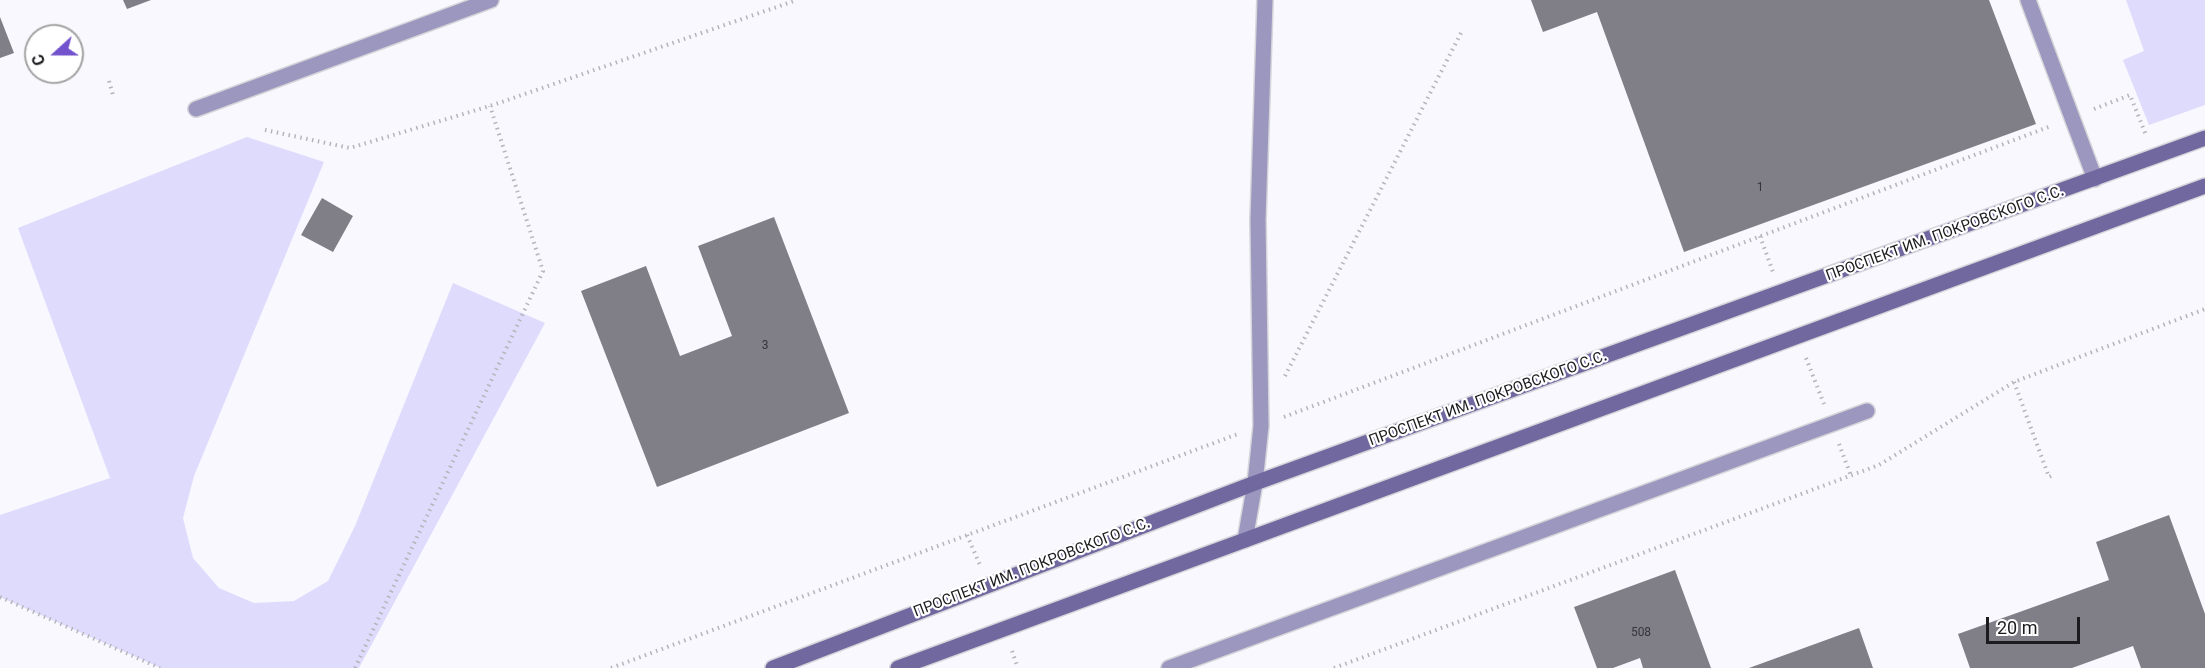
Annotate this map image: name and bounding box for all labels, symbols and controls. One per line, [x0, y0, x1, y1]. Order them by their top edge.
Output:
north arrow [24, 24, 84, 84]
text: С [28, 52, 49, 68]
house number: 1 [1757, 181, 1763, 195]
street label: ПРОСПЕКТ ИМ. ПОКРОВСКОГО С.С. [1824, 182, 2066, 286]
house number: 3 [762, 339, 768, 353]
street label: ПРОСПЕКТ ИМ. ПОКРОВСКОГО С.С. [1367, 347, 1609, 451]
street label: ПРОСПЕКТ ИМ. ПОКРОВСКОГО С.С. [911, 514, 1153, 622]
scale bar [1989, 605, 2084, 643]
text: 20 m [1997, 617, 2037, 638]
house number: 508 [1631, 626, 1651, 640]

